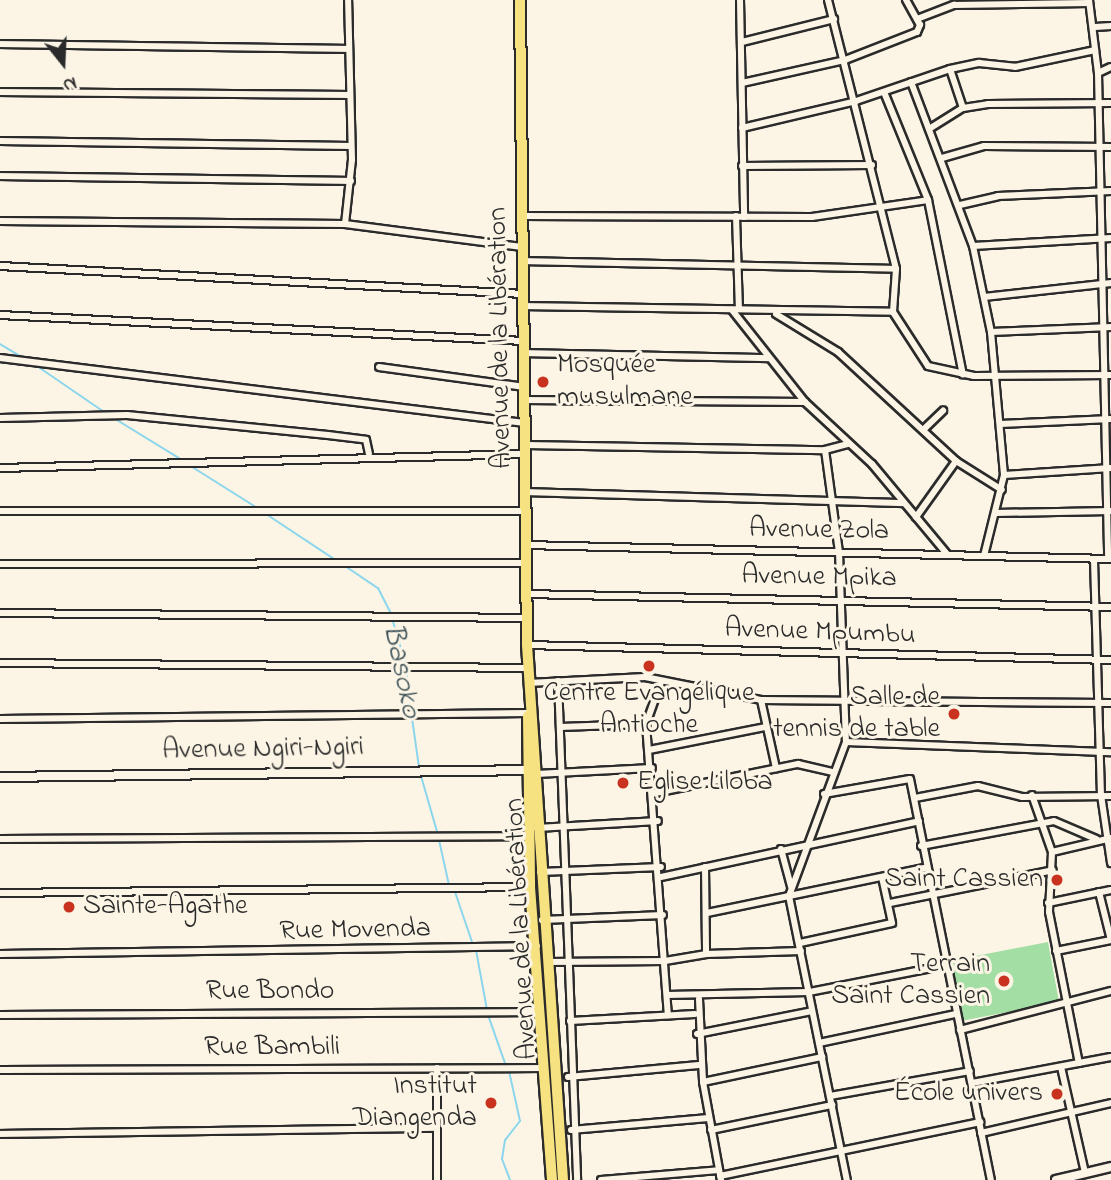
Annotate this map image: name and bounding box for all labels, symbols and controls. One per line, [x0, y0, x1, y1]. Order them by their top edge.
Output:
north arrow [28, 28, 98, 98]
text: N [59, 69, 80, 98]
street label: Avenue de la Libération [482, 207, 520, 469]
place label: Mosquée musulmane [557, 349, 693, 415]
marker: Mosquée musulmane [535, 374, 551, 390]
street label: Avenue Zola [749, 513, 889, 549]
street label: Avenue Mpika [741, 560, 897, 596]
street label: Avenue Mpumbu [724, 613, 916, 653]
water label: Basoko [374, 621, 428, 721]
marker: Centre Evangélique Antioche [641, 658, 657, 674]
place label: Centre Evangélique Antioche [543, 677, 755, 743]
place label: Salle de tennis de table [773, 681, 940, 747]
marker: Salle de tennis de table [946, 706, 962, 722]
street label: Avenue Ngiri-Ngiri [162, 731, 364, 769]
place label: Eglise Liloba [637, 766, 773, 800]
marker: Eglise Liloba [615, 775, 631, 791]
street label: Avenue de la Libération [498, 797, 546, 1061]
place label: Saint Cassien [884, 863, 1043, 897]
marker: Saint Cassien [1049, 872, 1065, 888]
place label: Sainte-Agathe [83, 890, 248, 924]
marker: Sainte-Agathe [61, 899, 77, 915]
street label: Rue Movenda [279, 913, 431, 949]
place label: Terrain Saint Cassien [831, 948, 990, 1014]
marker: Terrain Saint Cassien [996, 973, 1012, 989]
street label: Rue Bondo [206, 975, 334, 1009]
street label: Rue Bambili [204, 1031, 340, 1065]
place label: Institut Diangenda [353, 1070, 477, 1136]
place label: École univers [894, 1077, 1043, 1111]
marker: École univers [1049, 1086, 1065, 1102]
marker: Institut Diangenda [483, 1095, 499, 1111]

